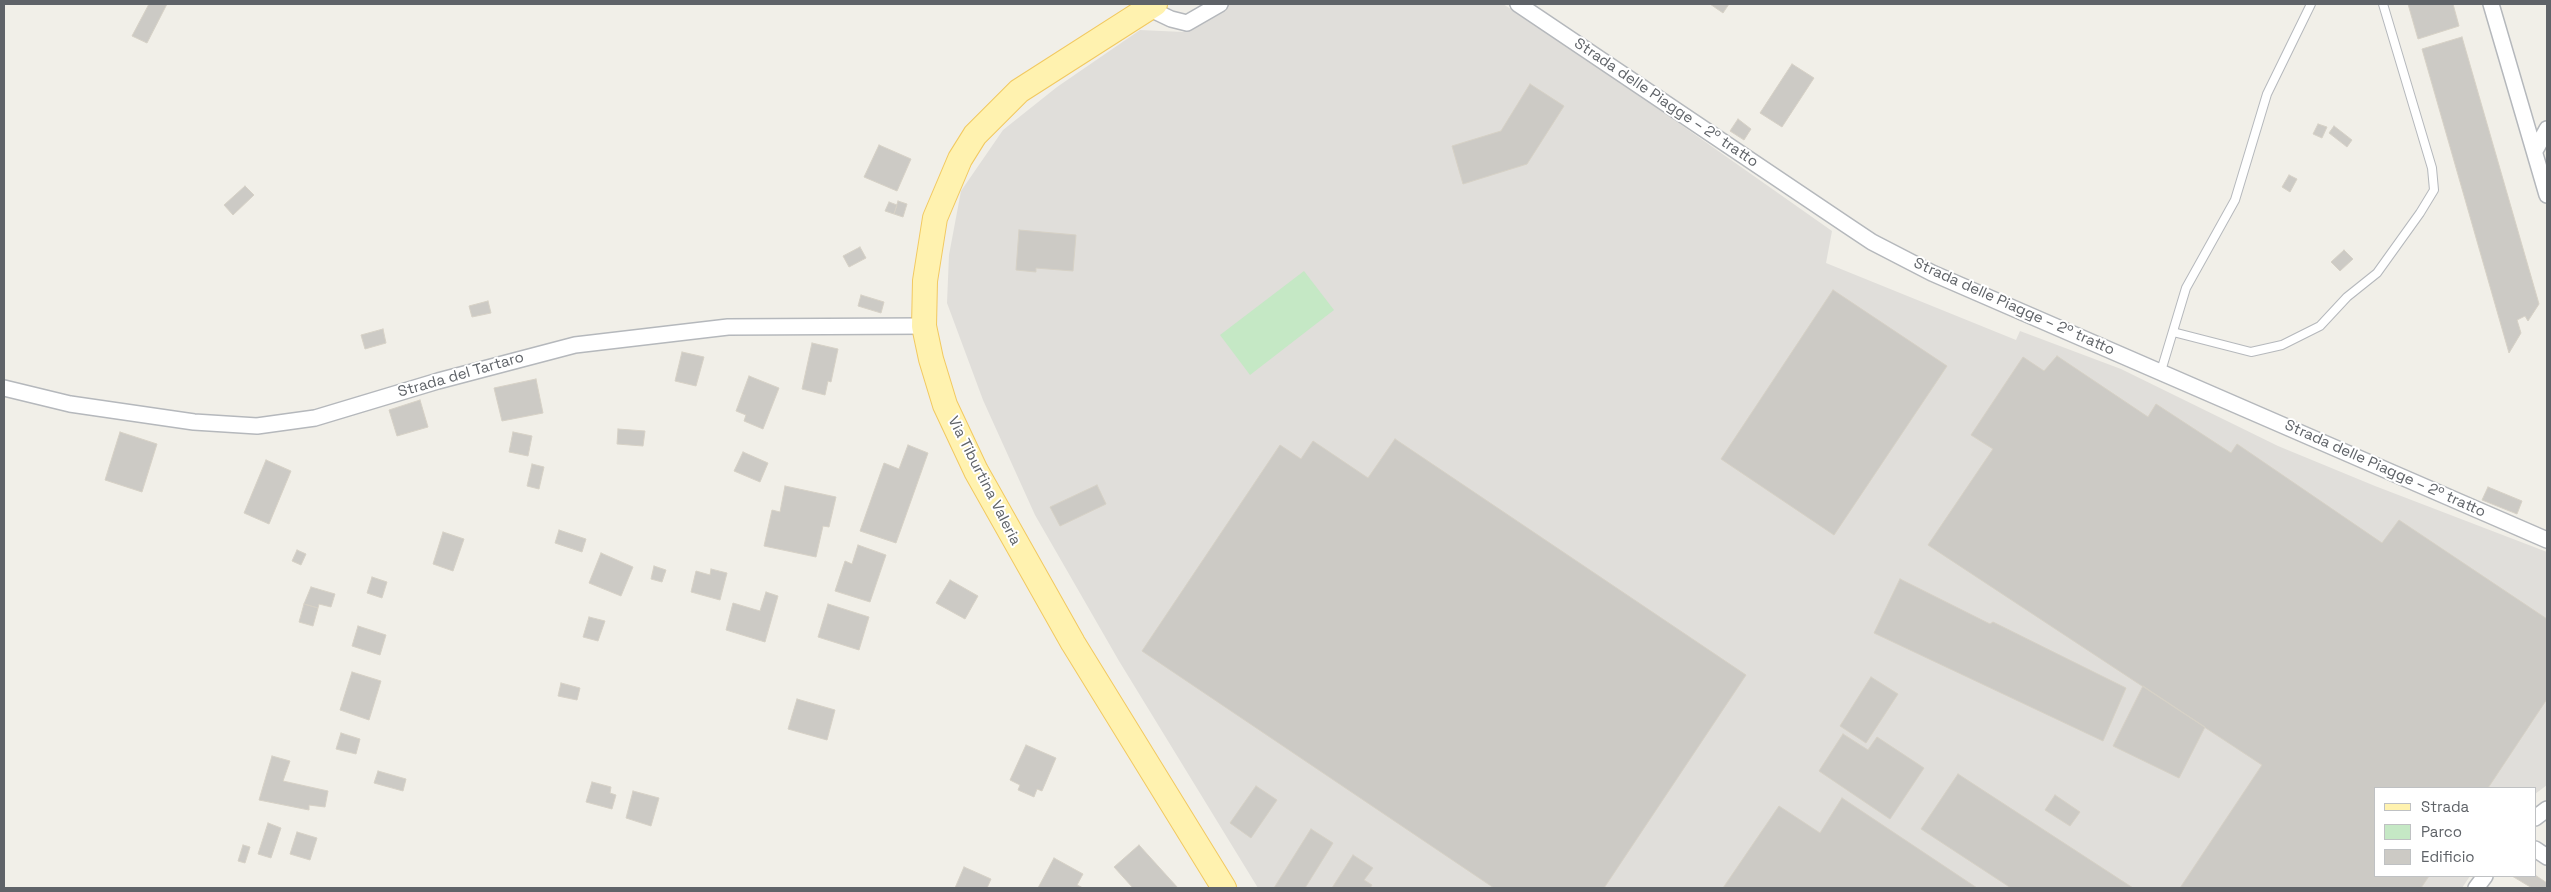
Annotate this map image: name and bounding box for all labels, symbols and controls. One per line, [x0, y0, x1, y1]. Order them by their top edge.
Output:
street label: Strada delle Piagge – 2º tratto [1571, 35, 1761, 171]
street label: Strada delle Piagge – 2º tratto [1911, 254, 2117, 360]
street label: Strada del Tartaro [396, 348, 526, 402]
street label: Via Tiburtina Valeria [944, 413, 1024, 549]
street label: Strada delle Piagge – 2º tratto [2282, 416, 2488, 522]
legend [2374, 787, 2536, 877]
text: Strada [2421, 797, 2469, 816]
text: Parco [2421, 822, 2462, 841]
text: Edificio [2421, 847, 2475, 866]

